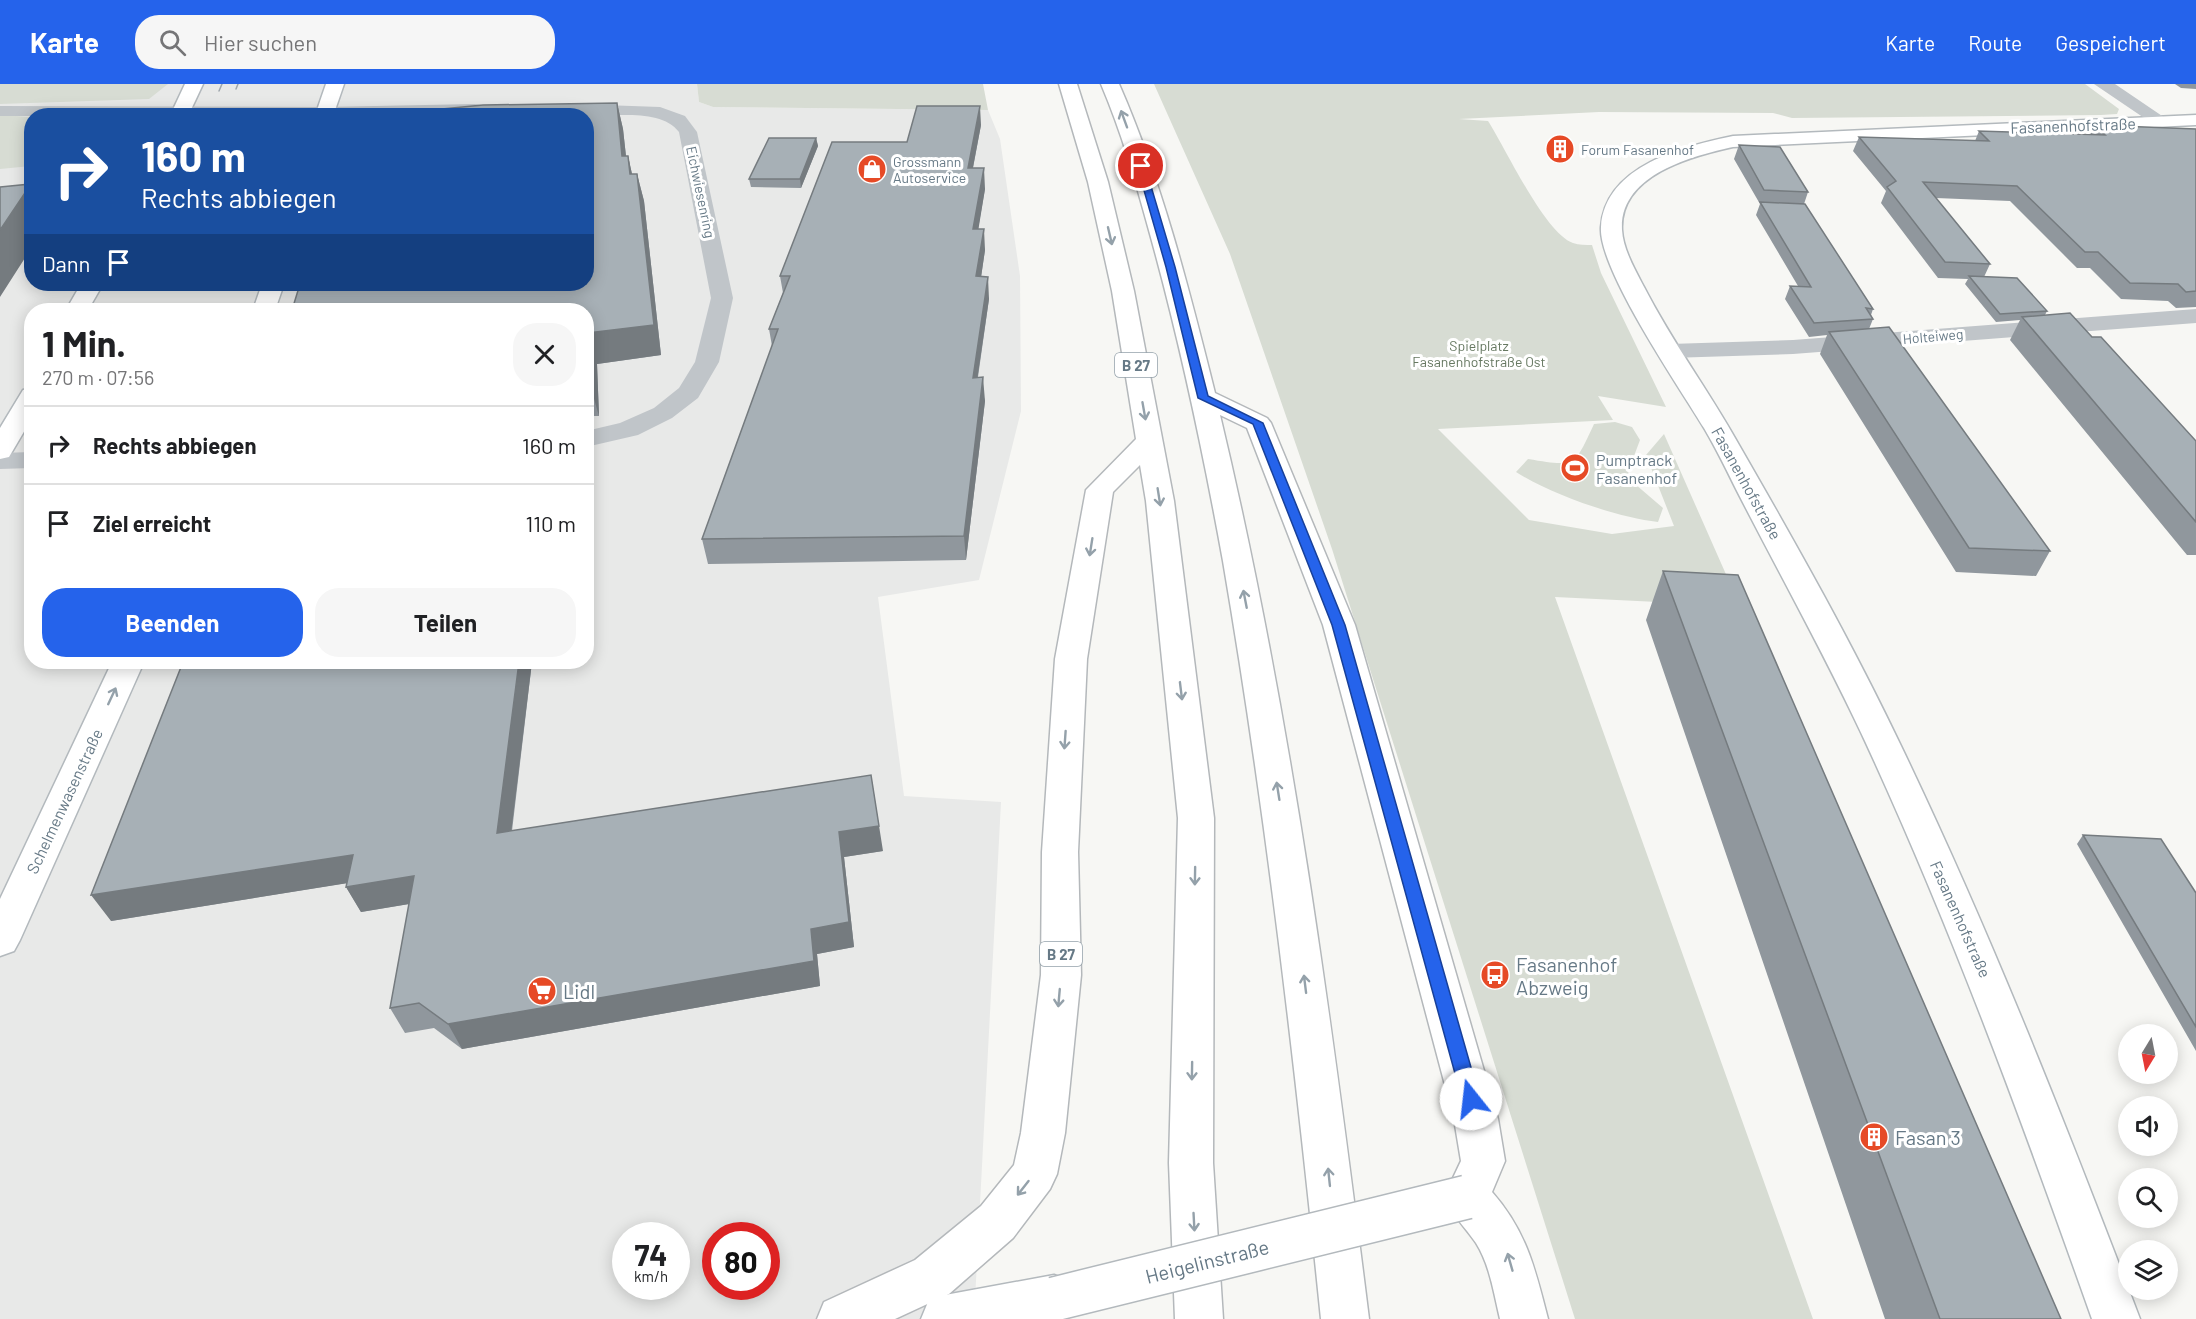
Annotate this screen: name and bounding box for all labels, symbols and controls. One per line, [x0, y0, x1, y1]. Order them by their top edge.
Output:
search box [135, 15, 555, 69]
text: Karte [30, 25, 99, 59]
icon: search [156, 26, 189, 59]
text: Hier suchen [204, 29, 317, 55]
text: Karte [1885, 30, 1935, 55]
text: Route [1968, 30, 2022, 55]
text: Gespeichert [2055, 30, 2166, 55]
one-way arrow [1117, 111, 1128, 129]
street label: Fasanenhofstraße [2010, 113, 2136, 137]
text: 160 m [141, 130, 246, 180]
icon: right [42, 132, 120, 210]
building icon: Forum Fasanenhof [1544, 133, 1576, 165]
pin [1115, 140, 1166, 191]
place label: Forum Fasanenhof [1581, 141, 1694, 158]
street label: Eichwiesenring [683, 145, 719, 239]
icon: arrive [1124, 149, 1157, 182]
shop icon: Grossmann Autoservice [856, 153, 888, 185]
place label: Grossmann Autoservice [893, 153, 966, 186]
text: Rechts abbiegen [141, 181, 337, 213]
one-way arrow [1105, 227, 1117, 246]
icon: arrive [102, 246, 135, 279]
text: Dann [42, 250, 90, 276]
text: 1 Min. [42, 321, 126, 364]
button: close [513, 323, 576, 386]
street label: Holteiweg [1902, 325, 1964, 347]
park label: Spielplatz Fasanenhofstraße Ost [1412, 337, 1546, 370]
road number: B 27 [1115, 353, 1157, 377]
text: 270 m · 07:56 [42, 365, 154, 389]
one-way arrow [1139, 400, 1150, 420]
street label: Fasanenhofstraße [1708, 423, 1786, 543]
icon: right [42, 429, 75, 462]
text: Rechts abbiegen [93, 432, 256, 458]
text: 160 m [522, 432, 576, 458]
place label: Pumptrack Fasanenhof [1596, 450, 1677, 487]
sports icon: Pumptrack Fasanenhof [1559, 452, 1591, 484]
one-way arrow [1153, 487, 1164, 507]
icon: arrive [42, 507, 75, 540]
text: Ziel erreicht [93, 510, 211, 536]
text: 110 m [526, 510, 576, 536]
one-way arrow [1085, 537, 1096, 557]
button: Beenden [42, 588, 303, 657]
button: Teilen [315, 588, 576, 657]
one-way arrow [1239, 589, 1250, 609]
one-way arrow [1176, 681, 1187, 701]
one-way arrow [107, 687, 118, 705]
street label: Schelmenwasenstraße [22, 725, 106, 877]
one-way arrow [1059, 730, 1070, 750]
one-way arrow [1272, 781, 1283, 801]
street label: Fasanenhofstraße [1927, 858, 1995, 980]
one-way arrow [1189, 866, 1201, 886]
road number: B 27 [1040, 942, 1082, 966]
place label: Fasanenhof Abzweig [1516, 952, 1617, 999]
bus stop icon: Fasanenhof Abzweig [1479, 959, 1511, 991]
one-way arrow [1299, 974, 1310, 994]
supermarket icon: Lidl [526, 975, 558, 1007]
place label: Lidl [563, 979, 595, 1003]
one-way arrow [1053, 988, 1064, 1008]
north arrow [2118, 1024, 2178, 1084]
map controls [2118, 1024, 2178, 1300]
one-way arrow [1186, 1061, 1198, 1081]
position arrow [1439, 1067, 1503, 1131]
button: sound [2118, 1096, 2178, 1156]
building icon: Fasan 3 [1858, 1121, 1890, 1153]
place label: Fasan 3 [1895, 1125, 1961, 1149]
one-way arrow [1323, 1168, 1334, 1188]
button: search [2118, 1168, 2178, 1228]
one-way arrow [1017, 1179, 1030, 1195]
one-way arrow [1189, 1211, 1200, 1231]
speed limit sign: 80 [702, 1222, 780, 1300]
street label: Heigelinstraße [1143, 1234, 1271, 1288]
text: 74 [634, 1236, 668, 1272]
button: layers [2118, 1240, 2178, 1300]
one-way arrow [1504, 1253, 1515, 1272]
text: km/h [634, 1267, 668, 1285]

